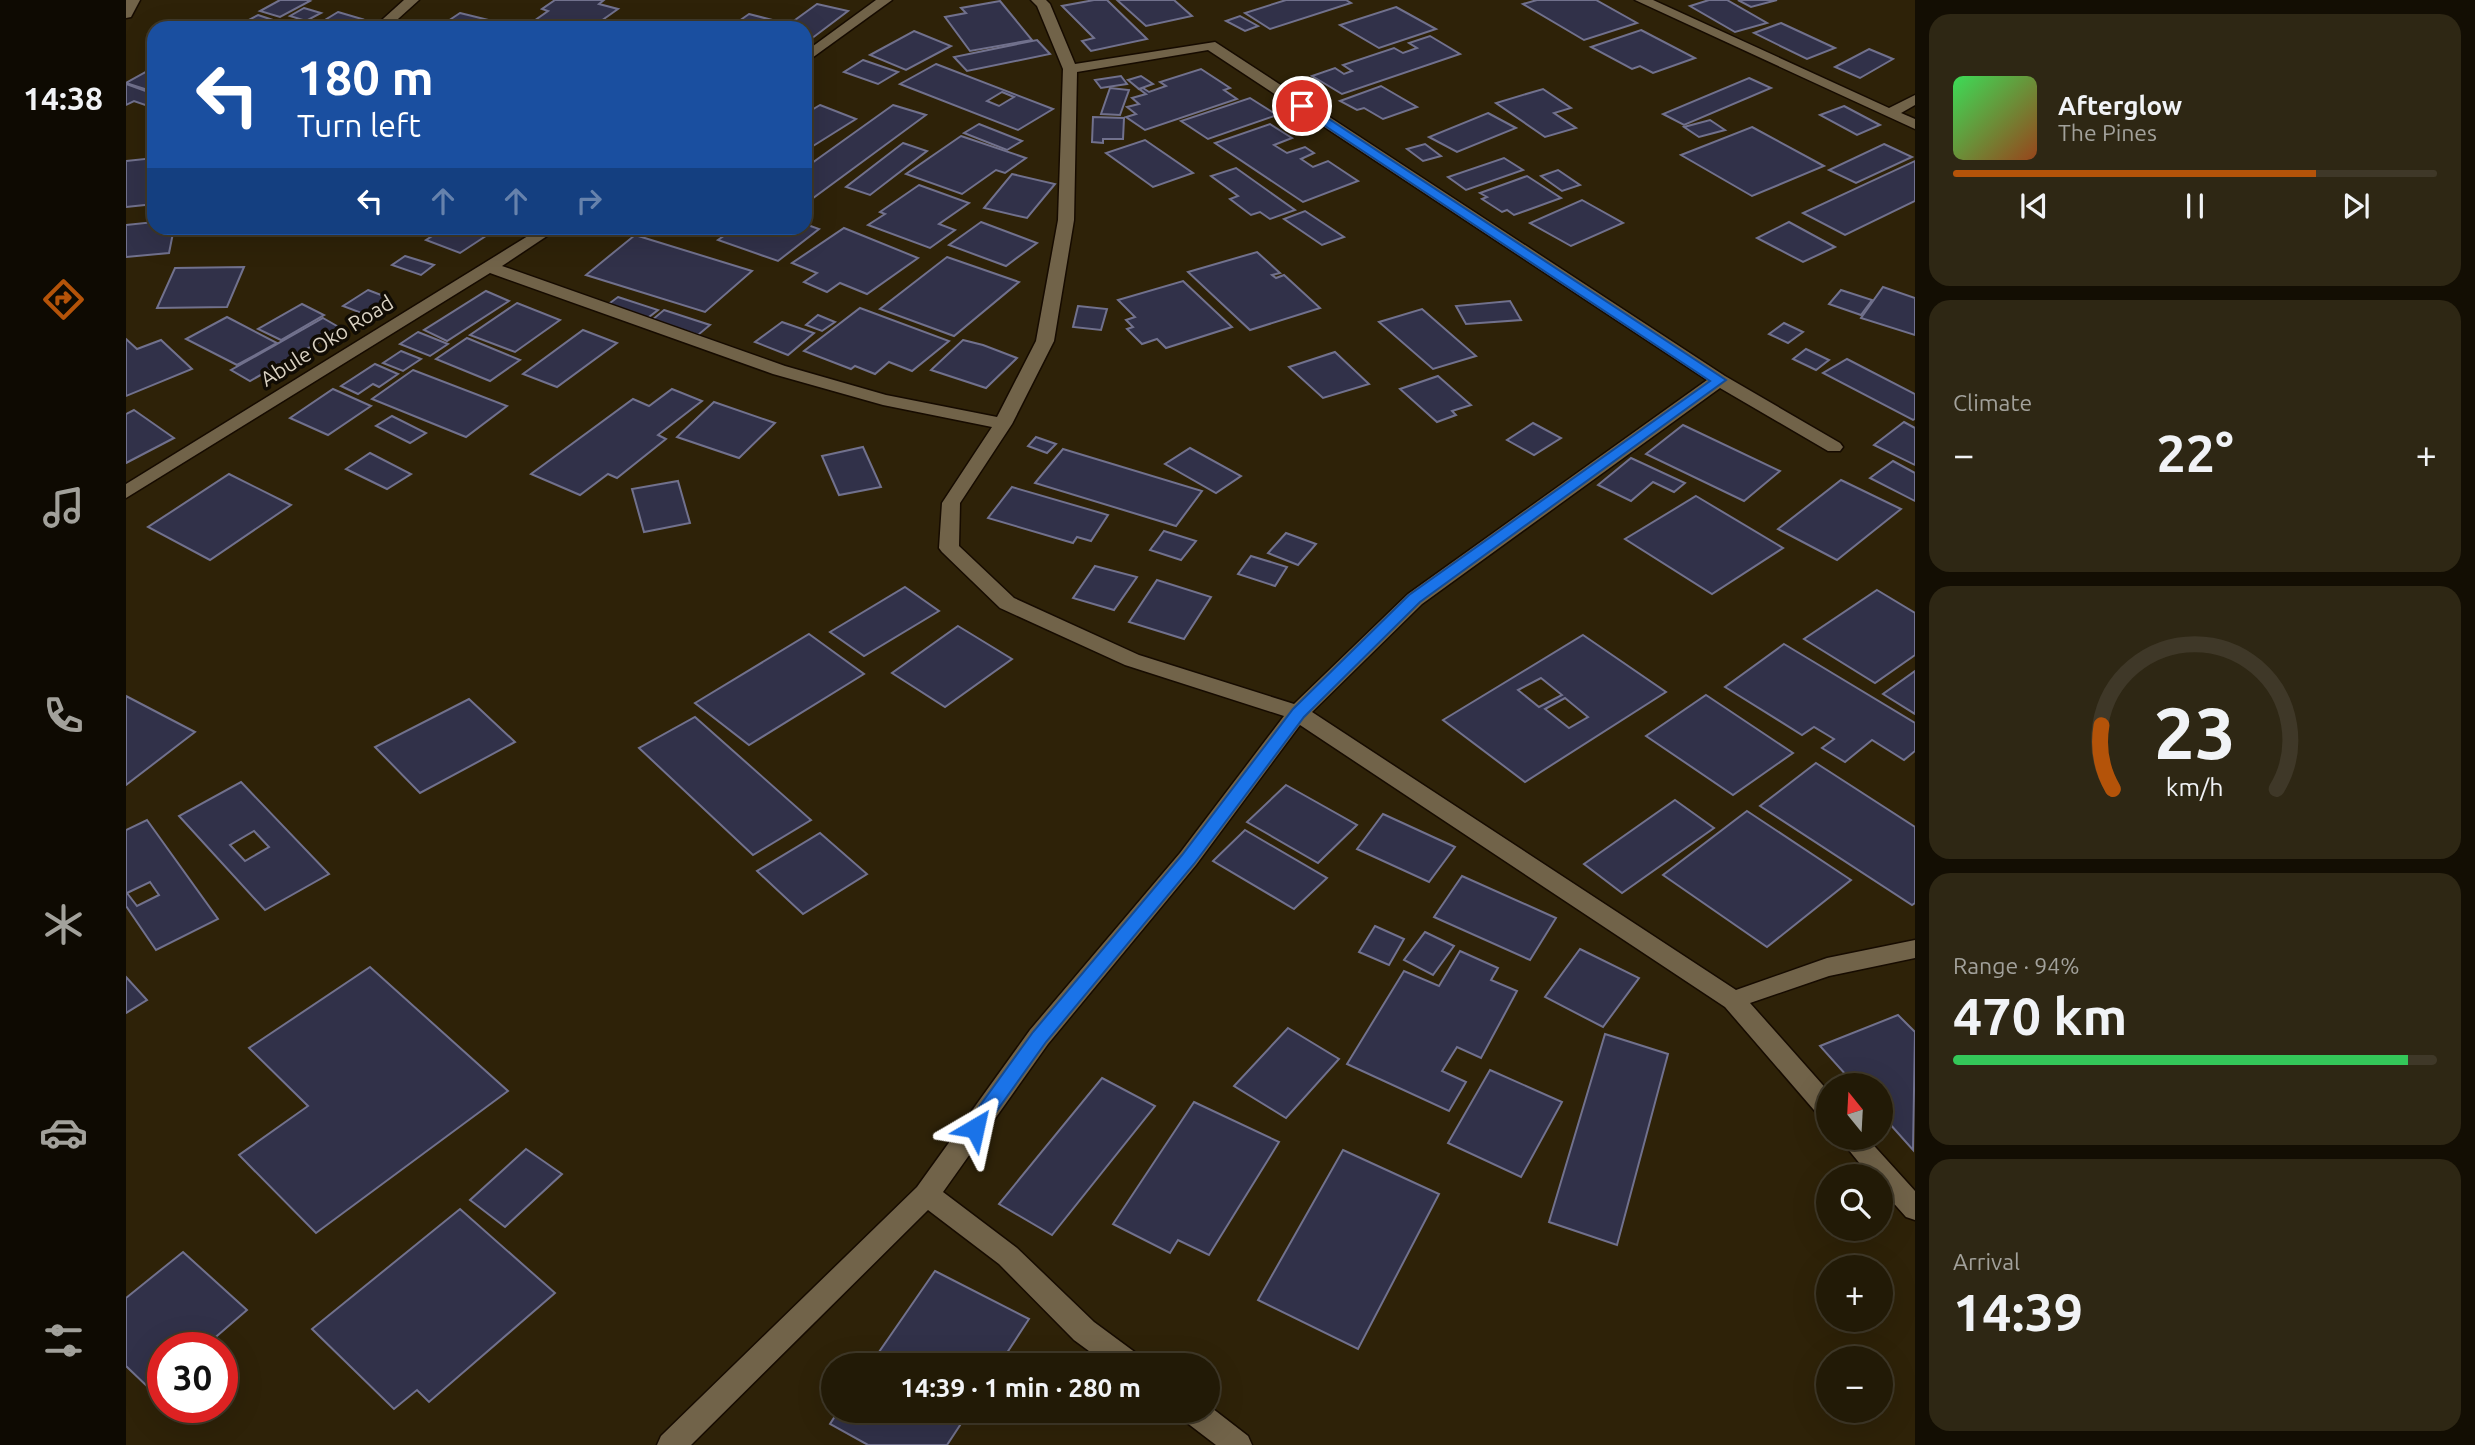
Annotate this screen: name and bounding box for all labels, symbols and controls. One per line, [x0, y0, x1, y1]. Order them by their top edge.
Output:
icon: left [182, 49, 273, 140]
text: 180 m [297, 49, 434, 104]
pin [1272, 76, 1332, 136]
text: 14:38 [23, 80, 103, 116]
icon: arrive [1283, 87, 1321, 125]
text: Afterglow [2058, 91, 2182, 120]
text: Turn left [297, 107, 421, 143]
text: The Pines [2058, 120, 2157, 145]
icon: left [351, 182, 389, 220]
icon: ahead [424, 182, 462, 220]
icon: ahead [497, 182, 535, 220]
icon: right [570, 182, 608, 220]
icon: previous [2015, 187, 2053, 225]
icon: pause [2176, 187, 2214, 225]
icon: next [2337, 187, 2375, 225]
icon: directions [39, 275, 88, 324]
street label: Abule Oko Road [256, 290, 397, 391]
text: Climate [1953, 390, 2032, 415]
text: 22° [2156, 424, 2234, 482]
text: − [1953, 433, 1974, 475]
text: + [2416, 433, 2437, 475]
icon: music [39, 483, 88, 532]
icon: phone [39, 691, 88, 740]
text: 23 [2154, 691, 2236, 773]
text: km/h [2166, 772, 2224, 800]
icon: climate [39, 900, 88, 949]
text: Range · 94% [1953, 953, 2080, 978]
text: 470 km [1953, 987, 2127, 1045]
north arrow [1816, 1073, 1894, 1150]
map controls [1816, 1073, 1893, 1423]
position arrow [938, 1091, 1012, 1165]
icon: car [39, 1108, 88, 1157]
button: search [1816, 1164, 1893, 1241]
text: Arrival [1953, 1249, 2020, 1274]
button: + [1816, 1255, 1893, 1332]
text: 14:39 [1953, 1283, 2083, 1341]
icon: filters [39, 1316, 88, 1365]
speed limit sign: 30 [147, 1332, 238, 1423]
button: − [1816, 1346, 1893, 1423]
text: 14:39 · 1 min · 280 m [900, 1373, 1141, 1402]

